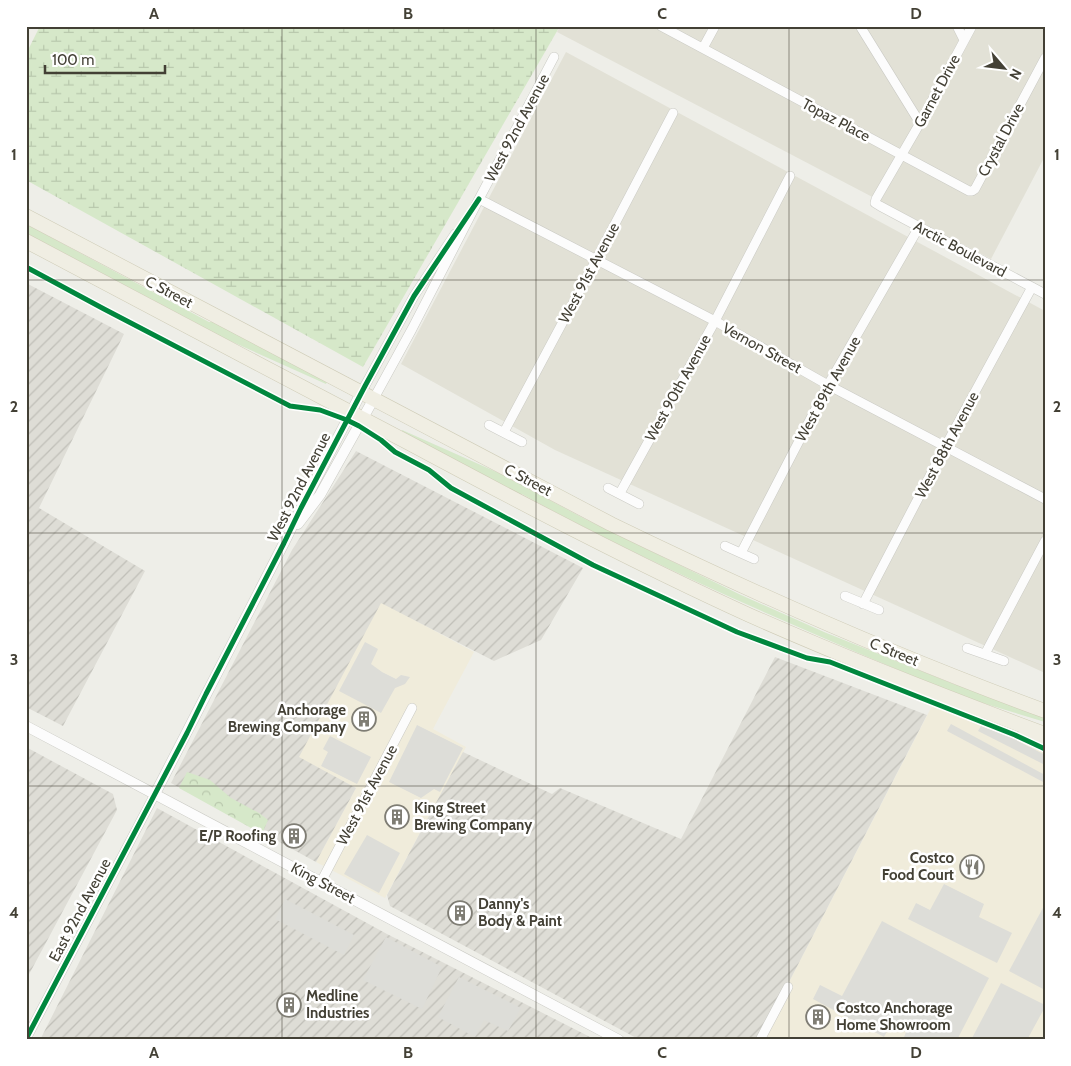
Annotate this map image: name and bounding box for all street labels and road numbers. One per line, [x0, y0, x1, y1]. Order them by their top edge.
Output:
street label: Garnet Drive [910, 51, 964, 131]
street label: West 92nd Avenue [481, 71, 553, 185]
street label: Topaz Place [799, 95, 873, 146]
street label: Crystal Drive [974, 100, 1028, 180]
street label: Arctic Boulevard [911, 217, 1009, 281]
street label: West 91st Avenue [555, 219, 623, 326]
street label: C Street [142, 272, 196, 312]
street label: Vernon Street [719, 319, 805, 377]
street label: West 90th Avenue [641, 331, 715, 444]
street label: West 89th Avenue [792, 333, 865, 445]
street label: West 88th Avenue [911, 388, 983, 501]
street label: West 92nd Avenue [264, 429, 334, 545]
street label: C Street [501, 460, 555, 500]
street label: C Street [867, 634, 921, 670]
street label: West 91st Avenue [333, 741, 401, 848]
street label: East 92nd Avenue [45, 855, 115, 965]
street label: King Street [288, 859, 358, 907]

